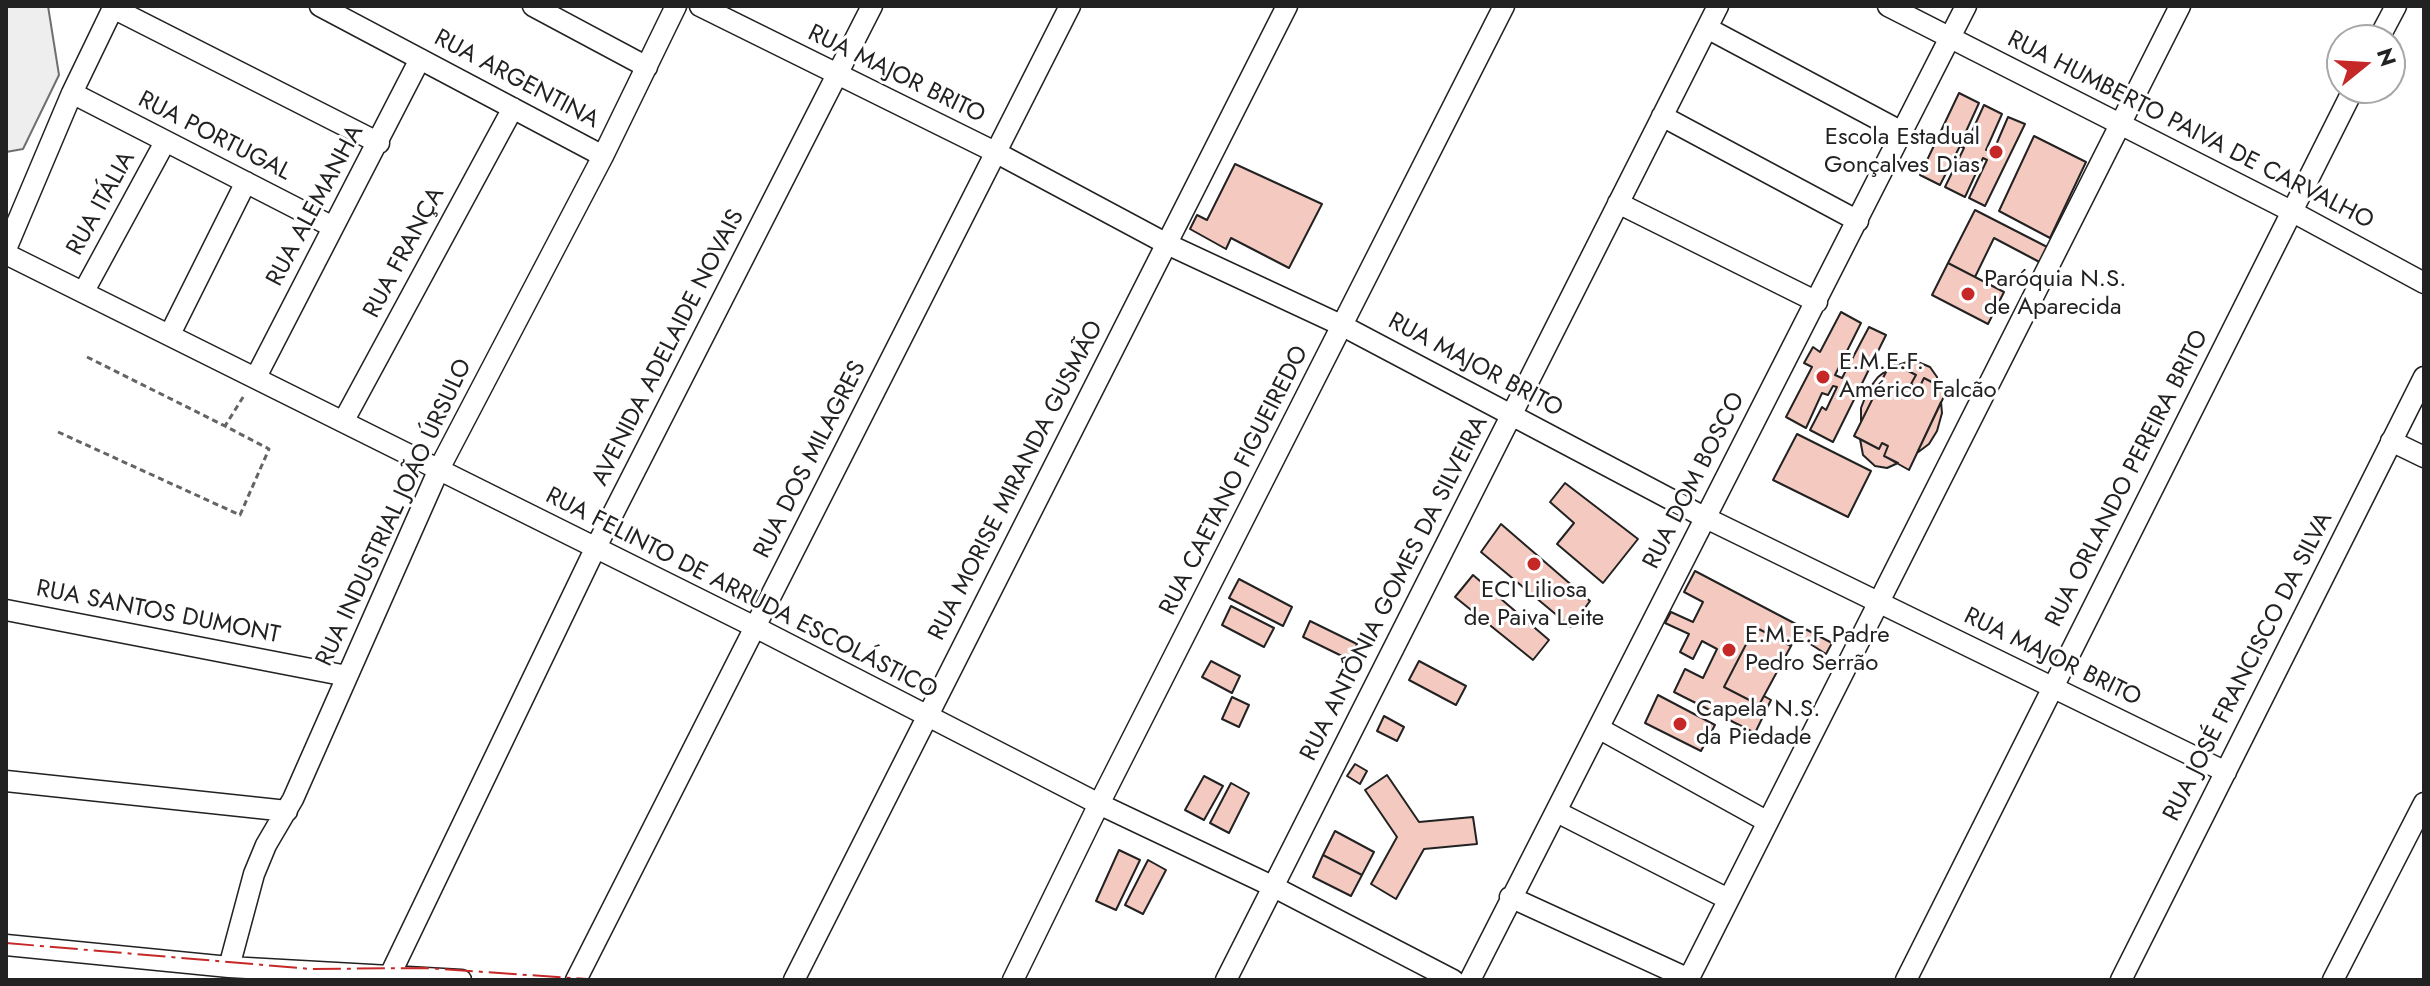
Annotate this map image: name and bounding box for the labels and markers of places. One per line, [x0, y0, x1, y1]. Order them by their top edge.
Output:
place label: Escola Estadual Gonçalves Dias [1824, 124, 1980, 180]
marker: Escola Estadual Gonçalves Dias [1987, 143, 2005, 161]
place label: Paróquia N.S. de Aparecida [1984, 266, 2126, 322]
marker: Paróquia N.S. de Aparecida [1959, 285, 1977, 303]
place label: E.M.E.F. Américo Falcão [1839, 349, 1997, 405]
marker: E.M.E.F. Américo Falcão [1814, 368, 1832, 386]
marker: ECI Liliosa de Paiva Leite [1525, 555, 1543, 573]
place label: ECI Liliosa de Paiva Leite [1464, 577, 1604, 633]
place label: E.M.E.F Padre Pedro Serrão [1745, 622, 1890, 678]
marker: E.M.E.F Padre Pedro Serrão [1720, 641, 1738, 659]
place label: Capela N.S. da Piedade [1696, 696, 1820, 752]
marker: Capela N.S. da Piedade [1671, 715, 1689, 733]

